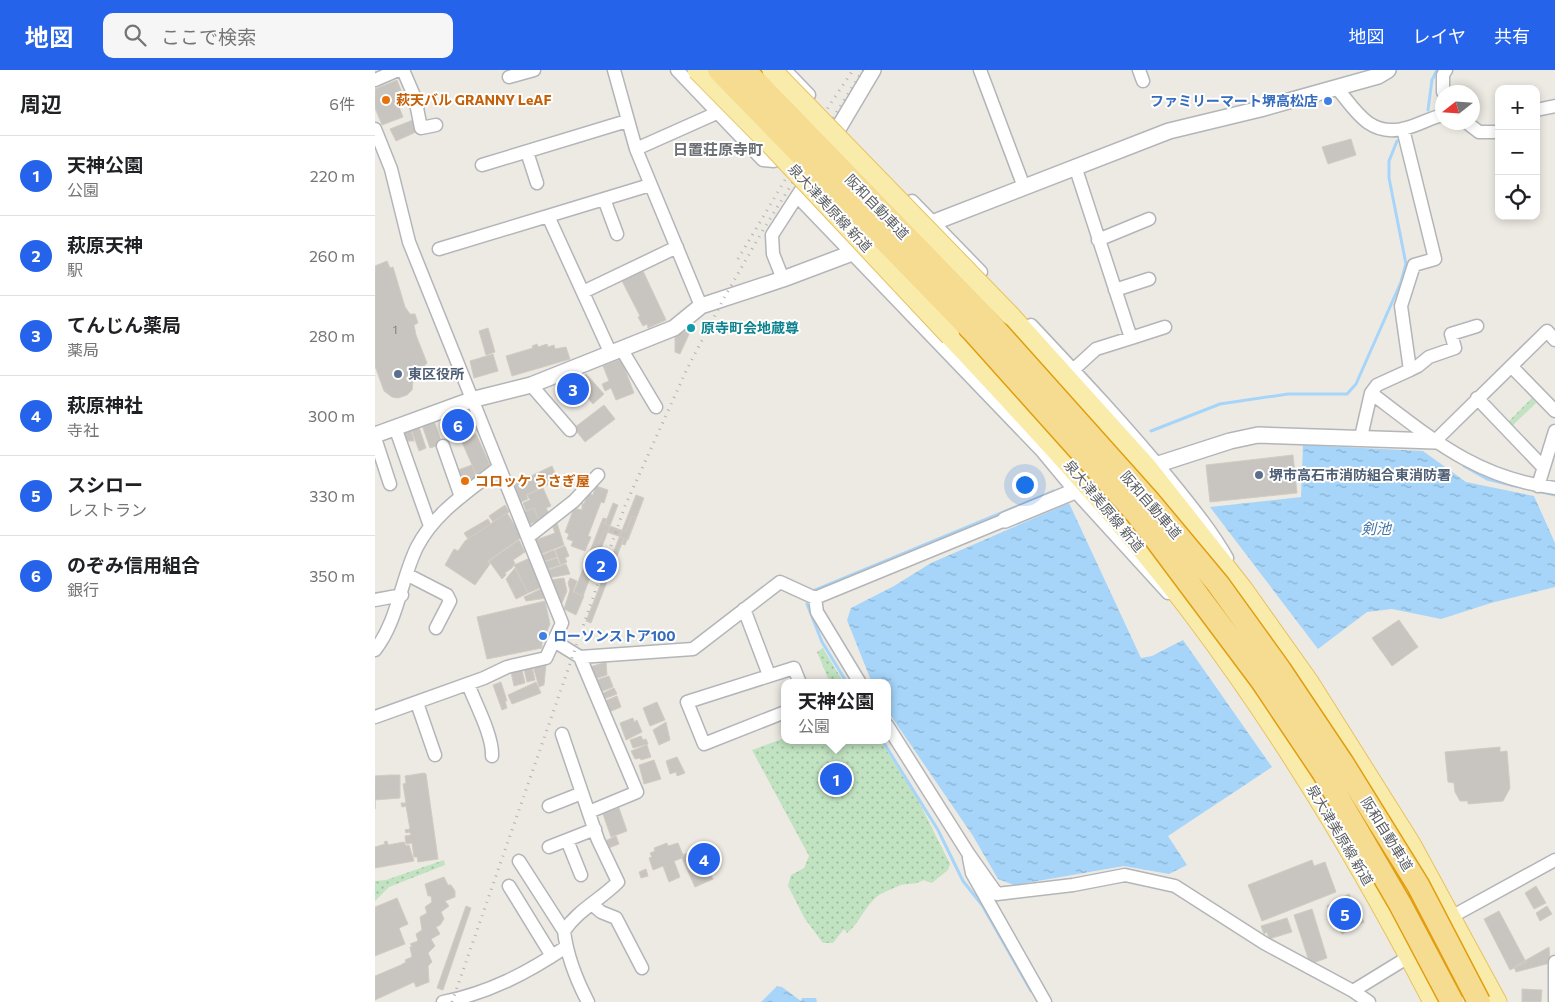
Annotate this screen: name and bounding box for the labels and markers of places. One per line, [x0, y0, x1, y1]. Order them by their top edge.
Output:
place label: 萩天バル GRANNY LeAF [396, 91, 551, 108]
place label: ファミリーマート堺高松店 [1150, 92, 1318, 109]
marker: 萩天バル GRANNY LeAF [380, 94, 392, 106]
marker: ファミリーマート堺高松店 [1322, 95, 1334, 107]
place label: 原寺町会地蔵尊 [701, 319, 799, 336]
marker: 原寺町会地蔵尊 [685, 322, 697, 334]
place label: 東区役所 [408, 365, 464, 382]
marker: 東区役所 [392, 368, 404, 380]
pin: 3 [557, 370, 589, 408]
pin: 6 [442, 406, 474, 444]
place label: 堺市高石市消防組合東消防署 [1269, 466, 1451, 483]
marker: 堺市高石市消防組合東消防署 [1253, 469, 1265, 481]
place label: コロッケ うさぎ屋 [475, 472, 590, 489]
marker: コロッケ うさぎ屋 [459, 475, 471, 487]
pin: 2 [585, 546, 617, 584]
place label: ローソンストア100 [553, 627, 676, 644]
marker: ローソンストア100 [537, 630, 549, 642]
pin: 1 [820, 760, 852, 798]
pin: 4 [688, 840, 720, 878]
pin: 5 [1329, 895, 1361, 933]

